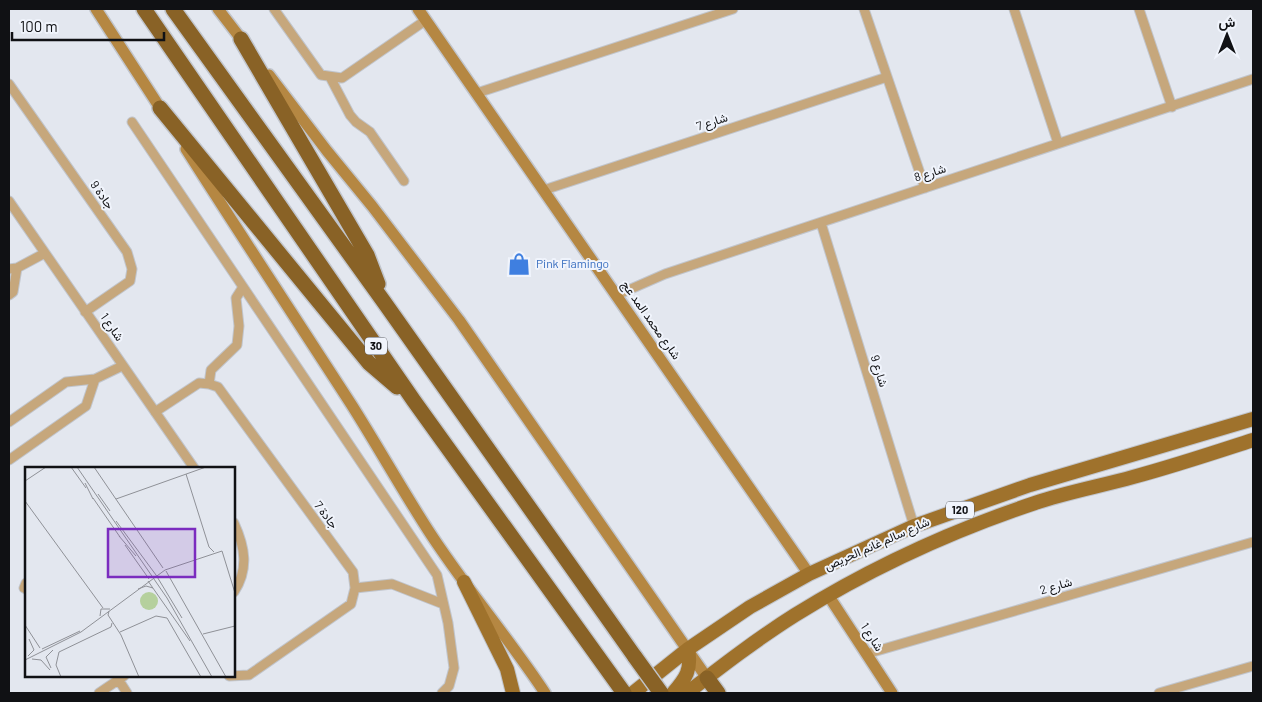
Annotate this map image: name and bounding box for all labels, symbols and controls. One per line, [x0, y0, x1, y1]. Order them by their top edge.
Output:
scale bar [12, 10, 165, 42]
north arrow [1202, 10, 1252, 60]
text: ش [1219, 13, 1236, 31]
text: 100 m [20, 17, 58, 35]
street label: شارع 7 [694, 109, 730, 136]
street label: شارع 8 [912, 160, 948, 187]
street label: جادة 9 [87, 178, 117, 212]
shop icon: Pink Flamingo [506, 251, 532, 277]
place label: Pink Flamingo [536, 256, 609, 270]
street label: شارع محمد المد عج [617, 277, 684, 363]
street label: شارع 1 [96, 310, 127, 345]
road number: 30 [365, 338, 387, 354]
street label: شارع 9 [866, 353, 891, 389]
inset map [25, 467, 235, 677]
street label: جادة 7 [311, 498, 342, 531]
road number: 120 [946, 502, 974, 518]
street label: شارع سالم غانم الحريص [822, 514, 932, 575]
street label: شارع 2 [1038, 574, 1074, 599]
street label: شارع 1 [856, 620, 887, 655]

